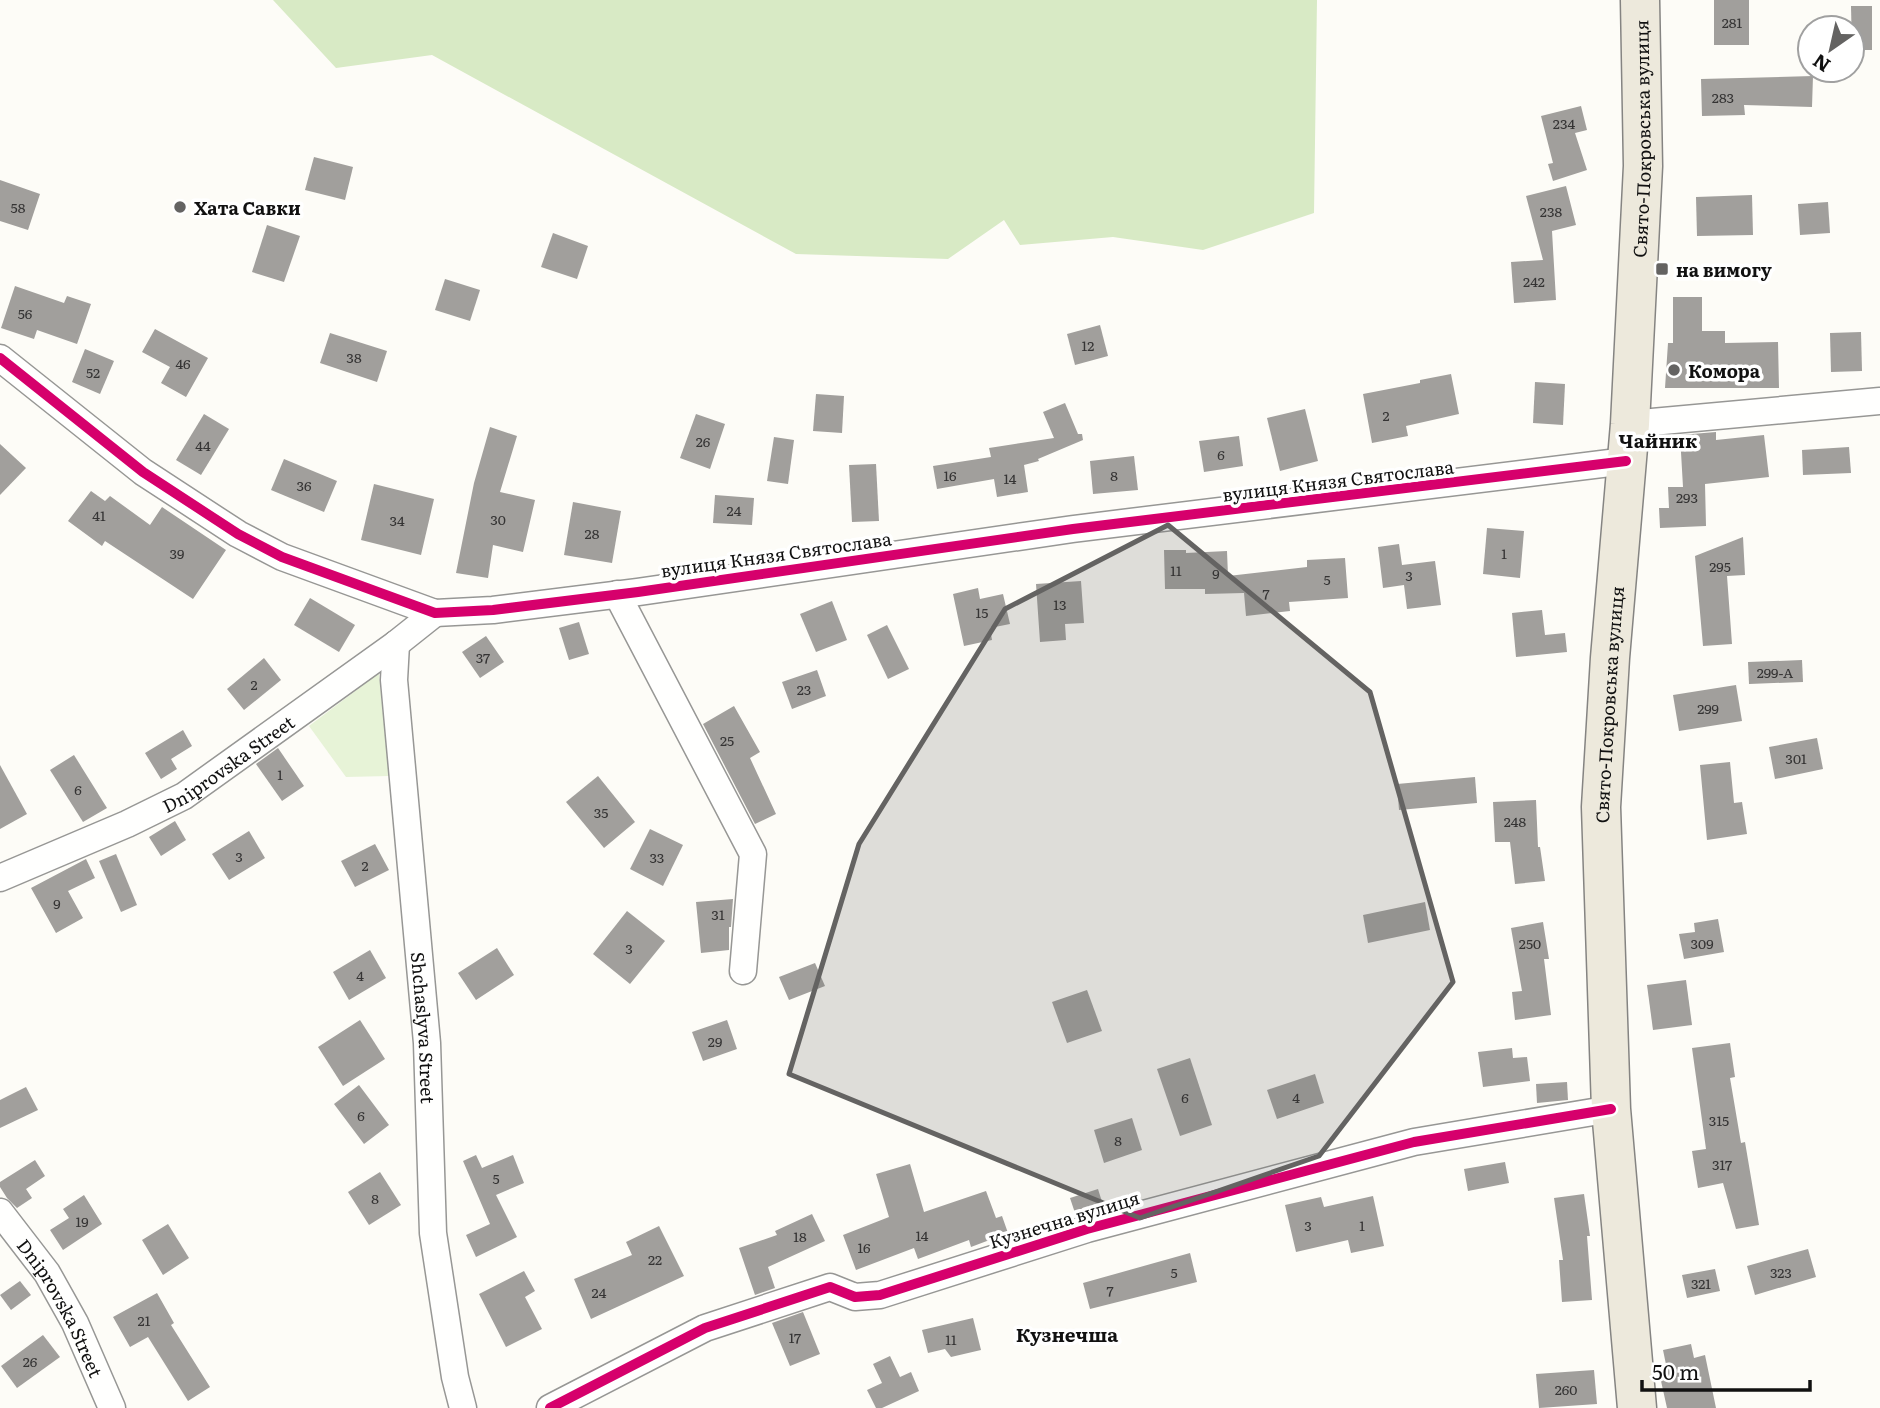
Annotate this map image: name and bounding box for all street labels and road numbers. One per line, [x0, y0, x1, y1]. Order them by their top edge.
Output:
street label: Свято-Покровська вулиця [1625, 20, 1657, 258]
street label: вулиця Князя Святослава [1221, 452, 1456, 508]
street label: вулиця Князя Святослава [659, 524, 894, 584]
street label: Свято-Покровська вулиця [1587, 585, 1630, 824]
street label: Dniprovska Street [157, 708, 300, 818]
street label: Shchaslyva Street [405, 951, 442, 1105]
street label: Кузнечна вулиця [985, 1183, 1143, 1255]
street label: Dniprovska Street [11, 1232, 111, 1382]

